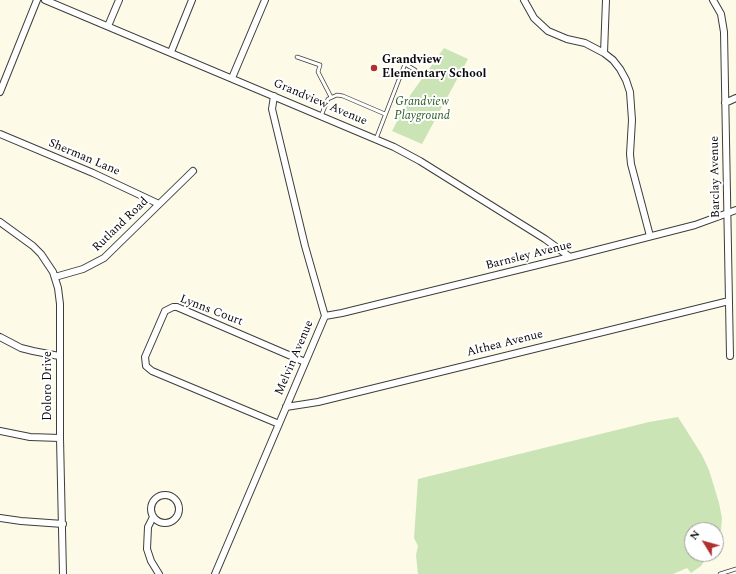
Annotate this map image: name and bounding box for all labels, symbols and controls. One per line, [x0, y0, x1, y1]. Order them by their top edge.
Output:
place label: Grandview Elementary School [382, 54, 486, 82]
marker: Grandview Elementary School [369, 63, 379, 73]
street label: Grandview Avenue [271, 77, 369, 129]
park label: Grandview Playground [394, 96, 450, 124]
street label: Sherman Lane [46, 136, 122, 180]
street label: Barclay Avenue [708, 136, 724, 218]
street label: Rutland Road [90, 195, 152, 255]
street label: Barnsley Avenue [484, 238, 574, 274]
street label: Lynns Court [177, 292, 245, 330]
street label: Melvin Avenue [273, 318, 317, 398]
street label: Althea Avenue [465, 328, 545, 360]
street label: Doloro Drive [42, 351, 56, 421]
north arrow [684, 522, 724, 562]
text: N [685, 526, 704, 544]

